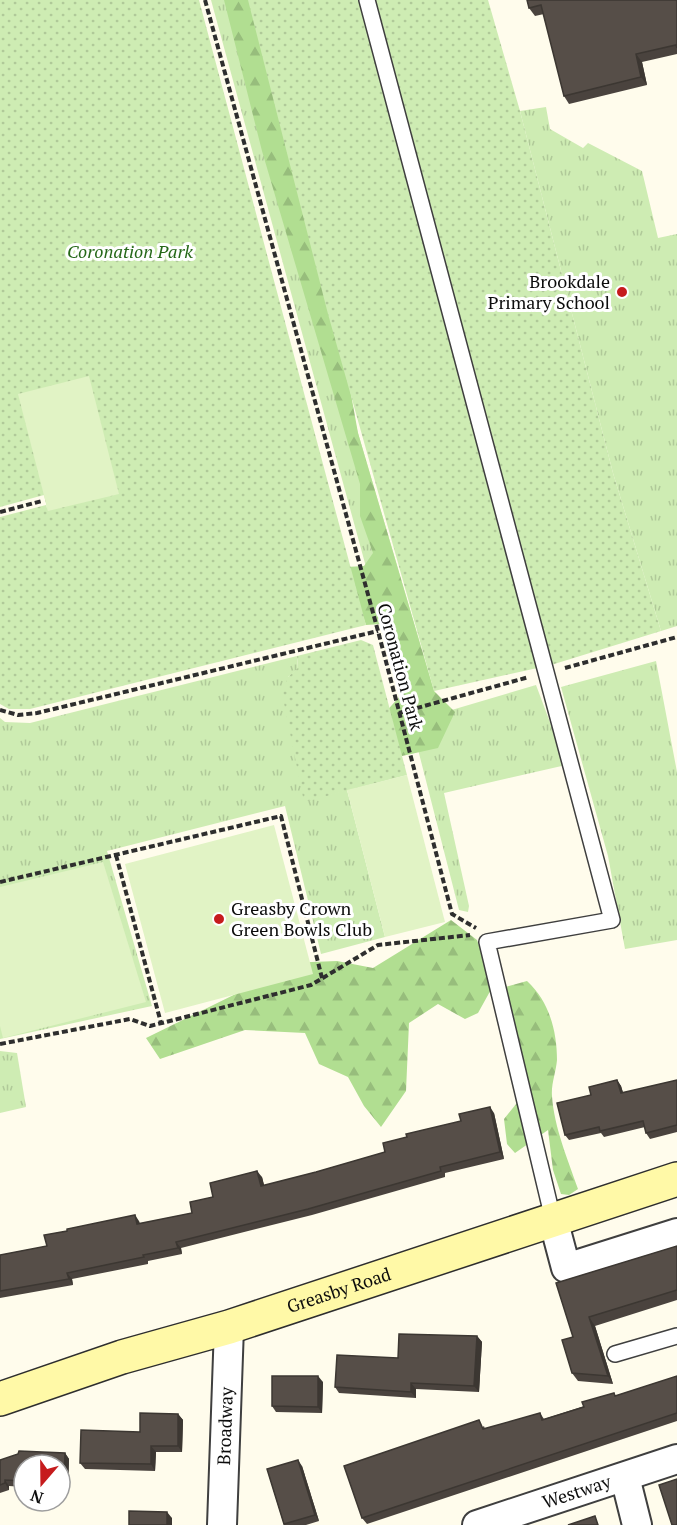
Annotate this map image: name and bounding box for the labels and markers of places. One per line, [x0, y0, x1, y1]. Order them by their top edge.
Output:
place label: Brookdale Primary School [488, 269, 610, 314]
marker: Brookdale Primary School [615, 285, 629, 299]
place label: Greasby Crown Green Bowls Club [231, 896, 372, 941]
marker: Greasby Crown Green Bowls Club [212, 912, 226, 926]

